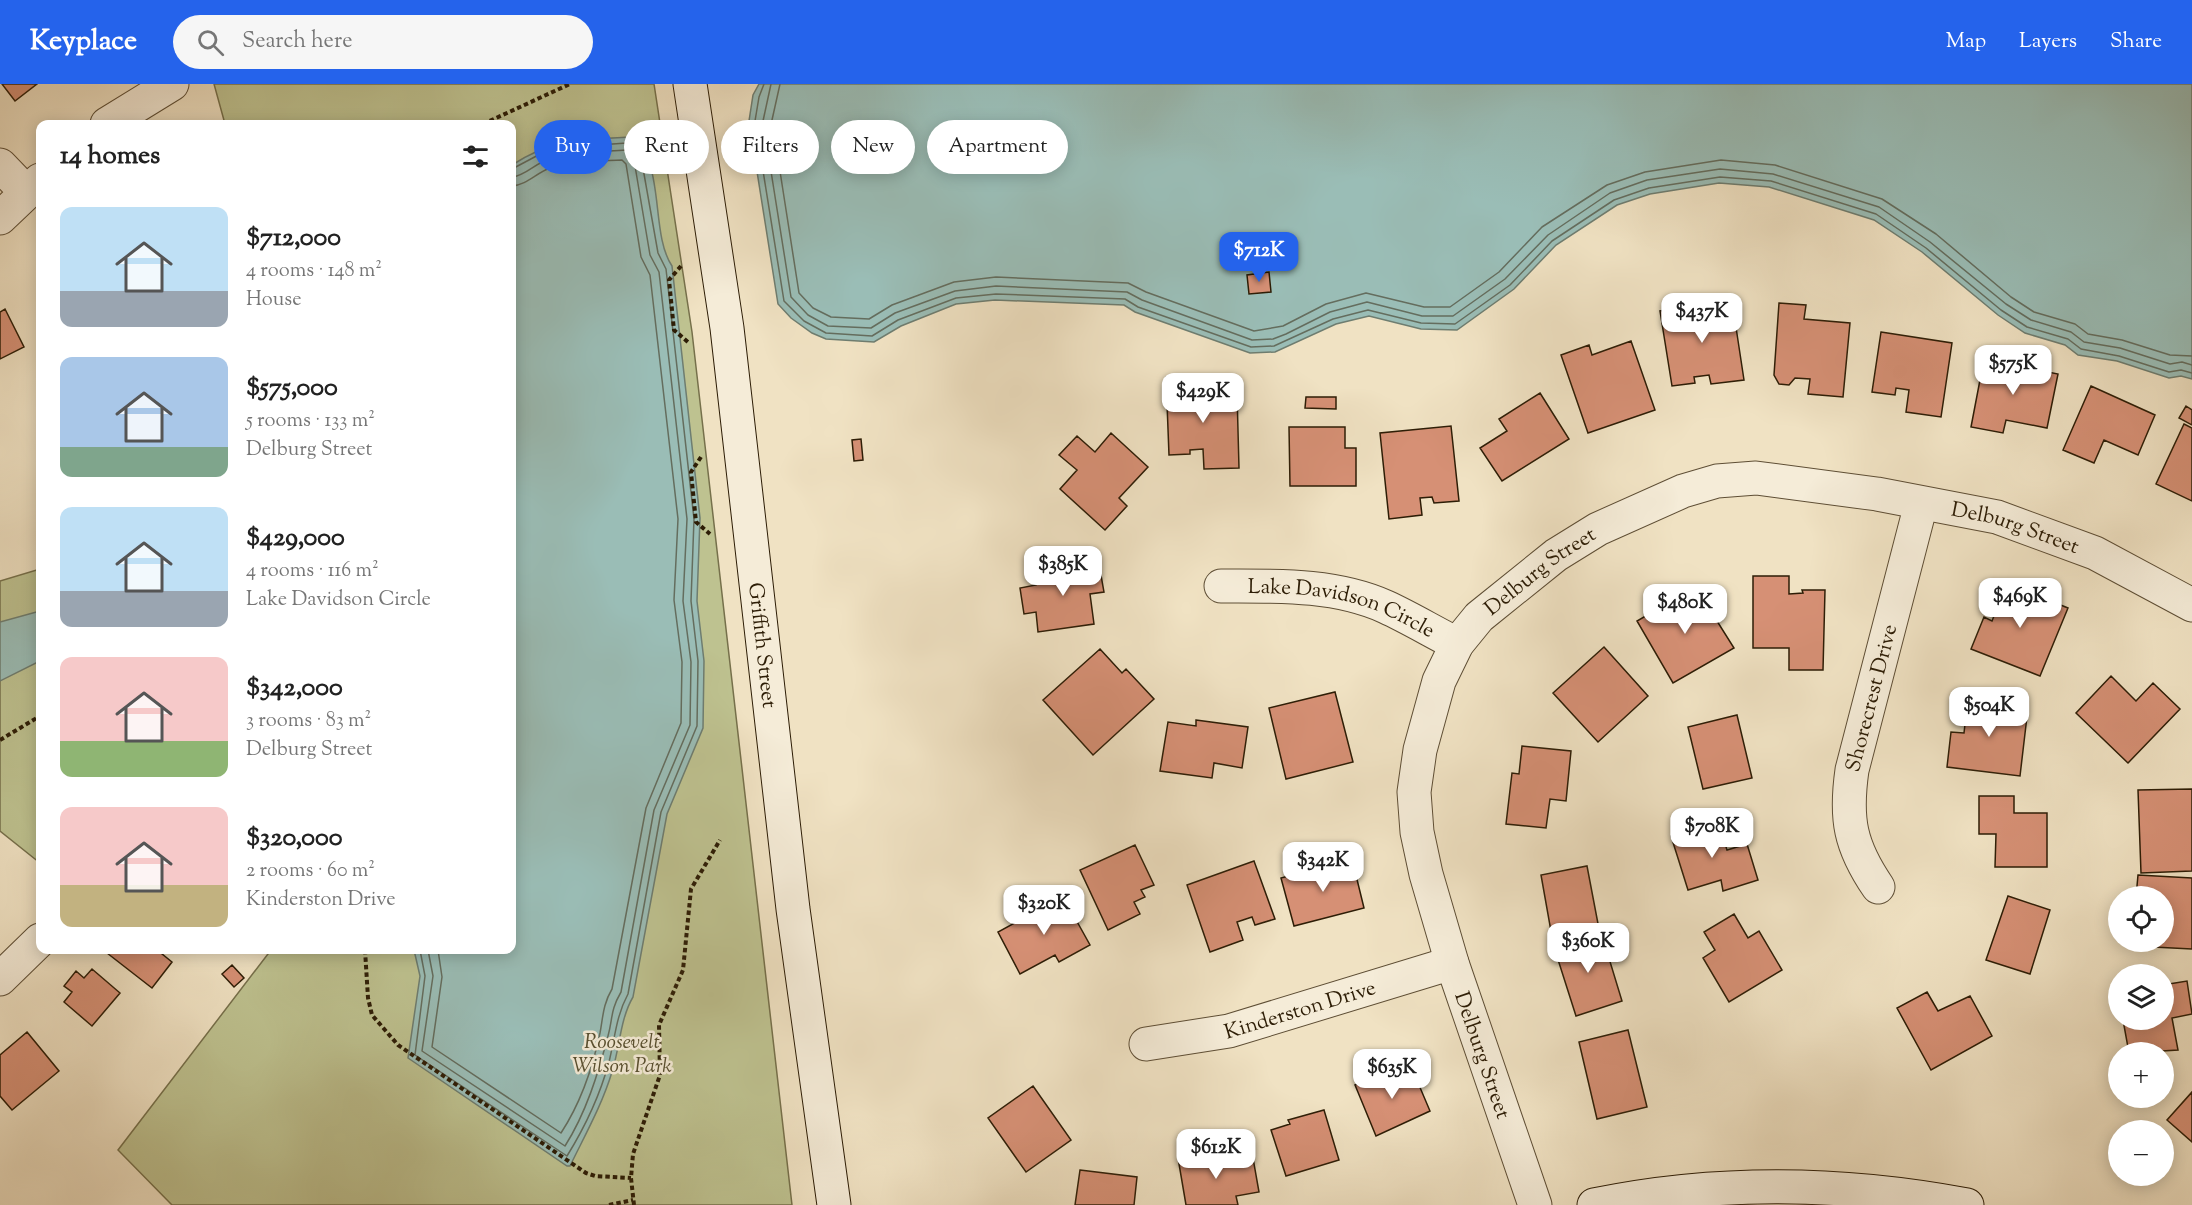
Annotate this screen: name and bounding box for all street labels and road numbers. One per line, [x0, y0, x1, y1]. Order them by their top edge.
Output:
street label: Delburg Street [1948, 496, 2083, 563]
street label: Delburg Street [1479, 521, 1602, 624]
street label: Lake Davidson Circle [1248, 573, 1440, 647]
street label: Griffith Street [739, 581, 783, 710]
street label: Shorecrest Drive [1839, 621, 1906, 775]
street label: Kinderston Drive [1221, 974, 1380, 1049]
street label: Delburg Street [1445, 988, 1517, 1123]

